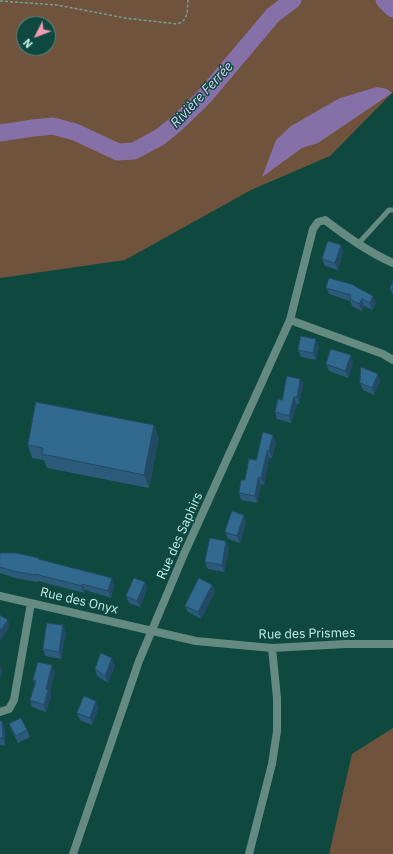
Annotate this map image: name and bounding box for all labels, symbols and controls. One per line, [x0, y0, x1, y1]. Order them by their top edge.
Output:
north arrow [16, 16, 56, 56]
text: N [20, 36, 36, 51]
water label: Rivière Ferrée [167, 58, 237, 132]
street label: Rue des Saphirs [154, 490, 206, 582]
street label: Rue des Onyx [38, 584, 120, 618]
street label: Rue des Prismes [258, 625, 356, 643]

